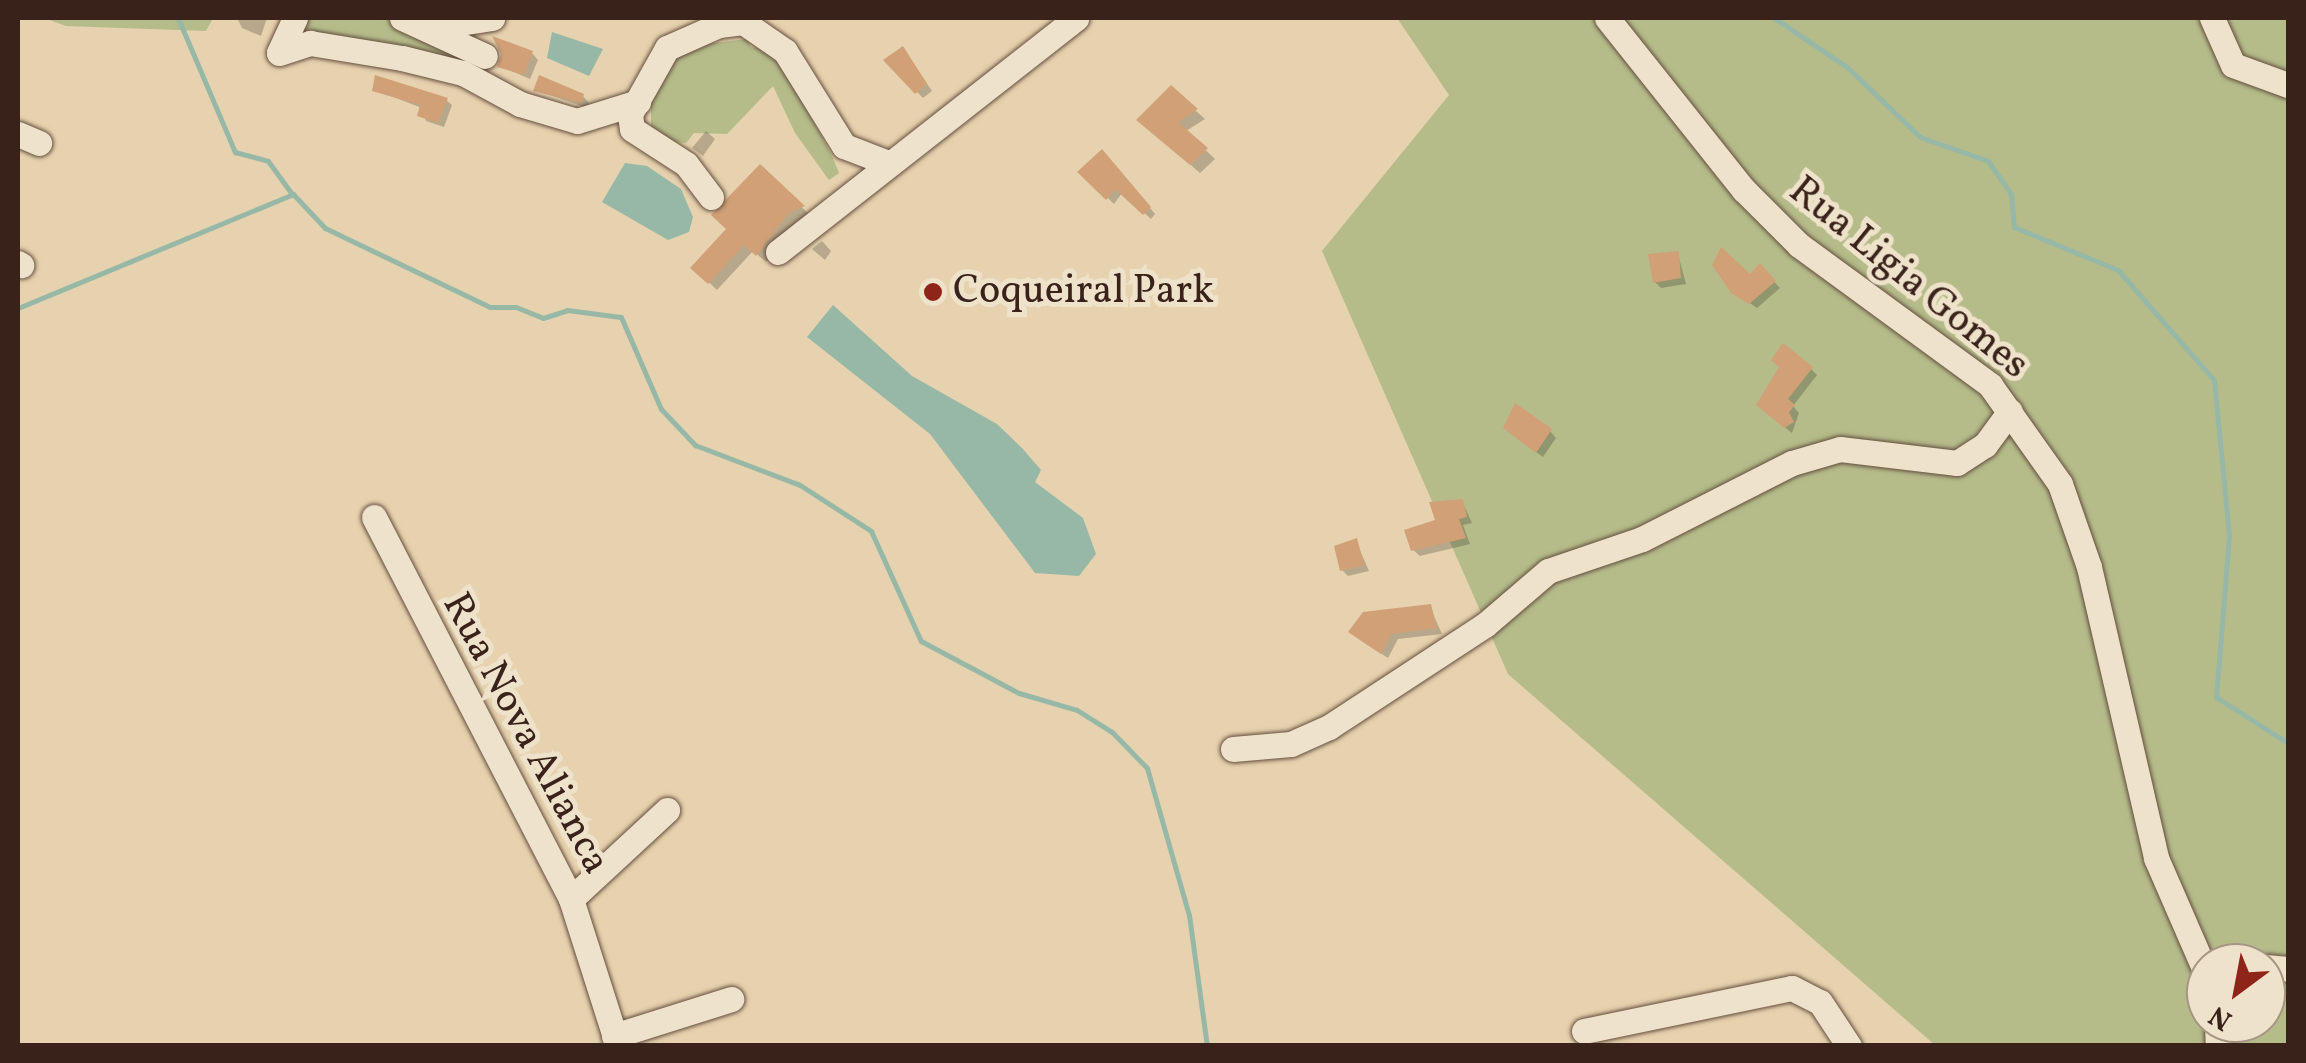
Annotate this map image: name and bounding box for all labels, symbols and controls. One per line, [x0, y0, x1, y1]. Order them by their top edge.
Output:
street label: Rua Ligia Gomes [1778, 168, 2038, 390]
place label: Coqueiral Park [953, 268, 1214, 316]
marker: Coqueiral Park [922, 281, 944, 303]
street label: Rua Nova Alianca [431, 585, 619, 883]
north arrow [2186, 943, 2286, 1043]
text: N [2202, 995, 2240, 1039]

